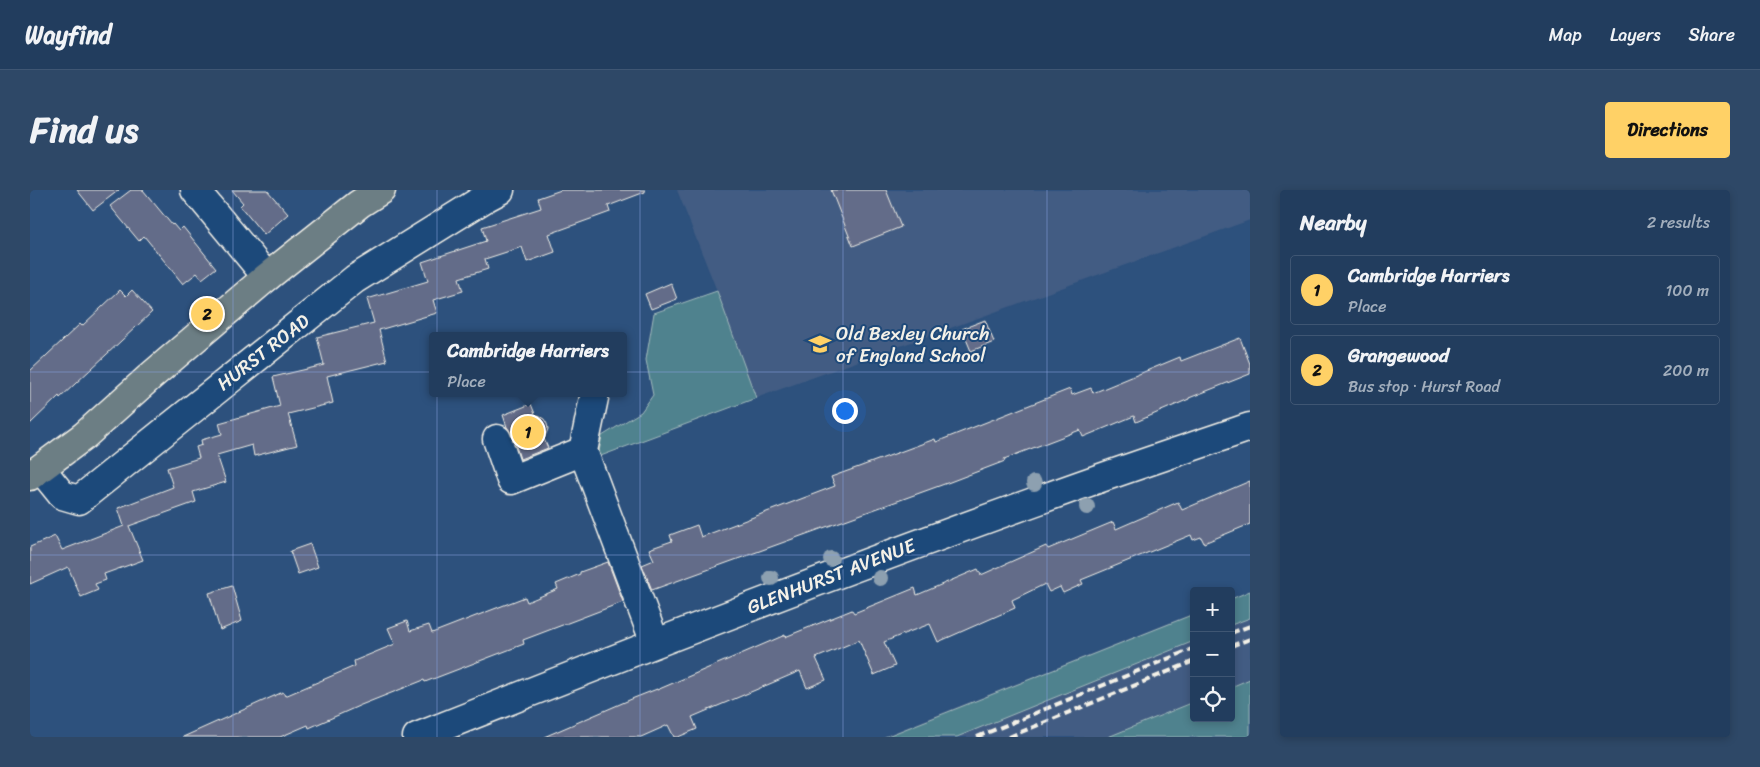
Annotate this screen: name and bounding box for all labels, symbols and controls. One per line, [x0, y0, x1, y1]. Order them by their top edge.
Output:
text: Wayfind [25, 14, 111, 56]
text: Map [1549, 19, 1582, 51]
text: Layers [1610, 19, 1661, 51]
text: Share [1689, 19, 1735, 51]
text: Find us [30, 99, 138, 161]
button: Directions [1605, 102, 1730, 158]
text: Nearby [1300, 204, 1366, 242]
text: 2 results [1647, 208, 1710, 237]
text: Cambridge Harriers [1348, 259, 1509, 292]
text: 1 [1314, 276, 1320, 305]
text: 100 m [1665, 276, 1709, 305]
text: Place [1348, 292, 1387, 321]
pin: 2 [191, 295, 223, 333]
street label: HURST ROAD [209, 305, 317, 399]
place label: Old Bexley Church of England School [836, 317, 989, 372]
school or university icon: Old Bexley Church of England School [807, 331, 833, 357]
popup [429, 332, 627, 397]
text: Cambridge Harriers [447, 334, 609, 367]
text: Grangewood [1348, 339, 1449, 372]
text: 2 [1312, 356, 1322, 385]
text: 200 m [1663, 356, 1709, 385]
text: Place [447, 367, 486, 396]
text: Bus stop · Hurst Road [1348, 372, 1500, 401]
your location [832, 398, 858, 424]
pin: 1 [512, 413, 544, 451]
street label: GLENHURST AVENUE [742, 528, 921, 623]
map controls [1190, 587, 1235, 722]
button: + [1190, 587, 1235, 632]
button: − [1190, 632, 1235, 677]
button: locate [1190, 677, 1235, 722]

